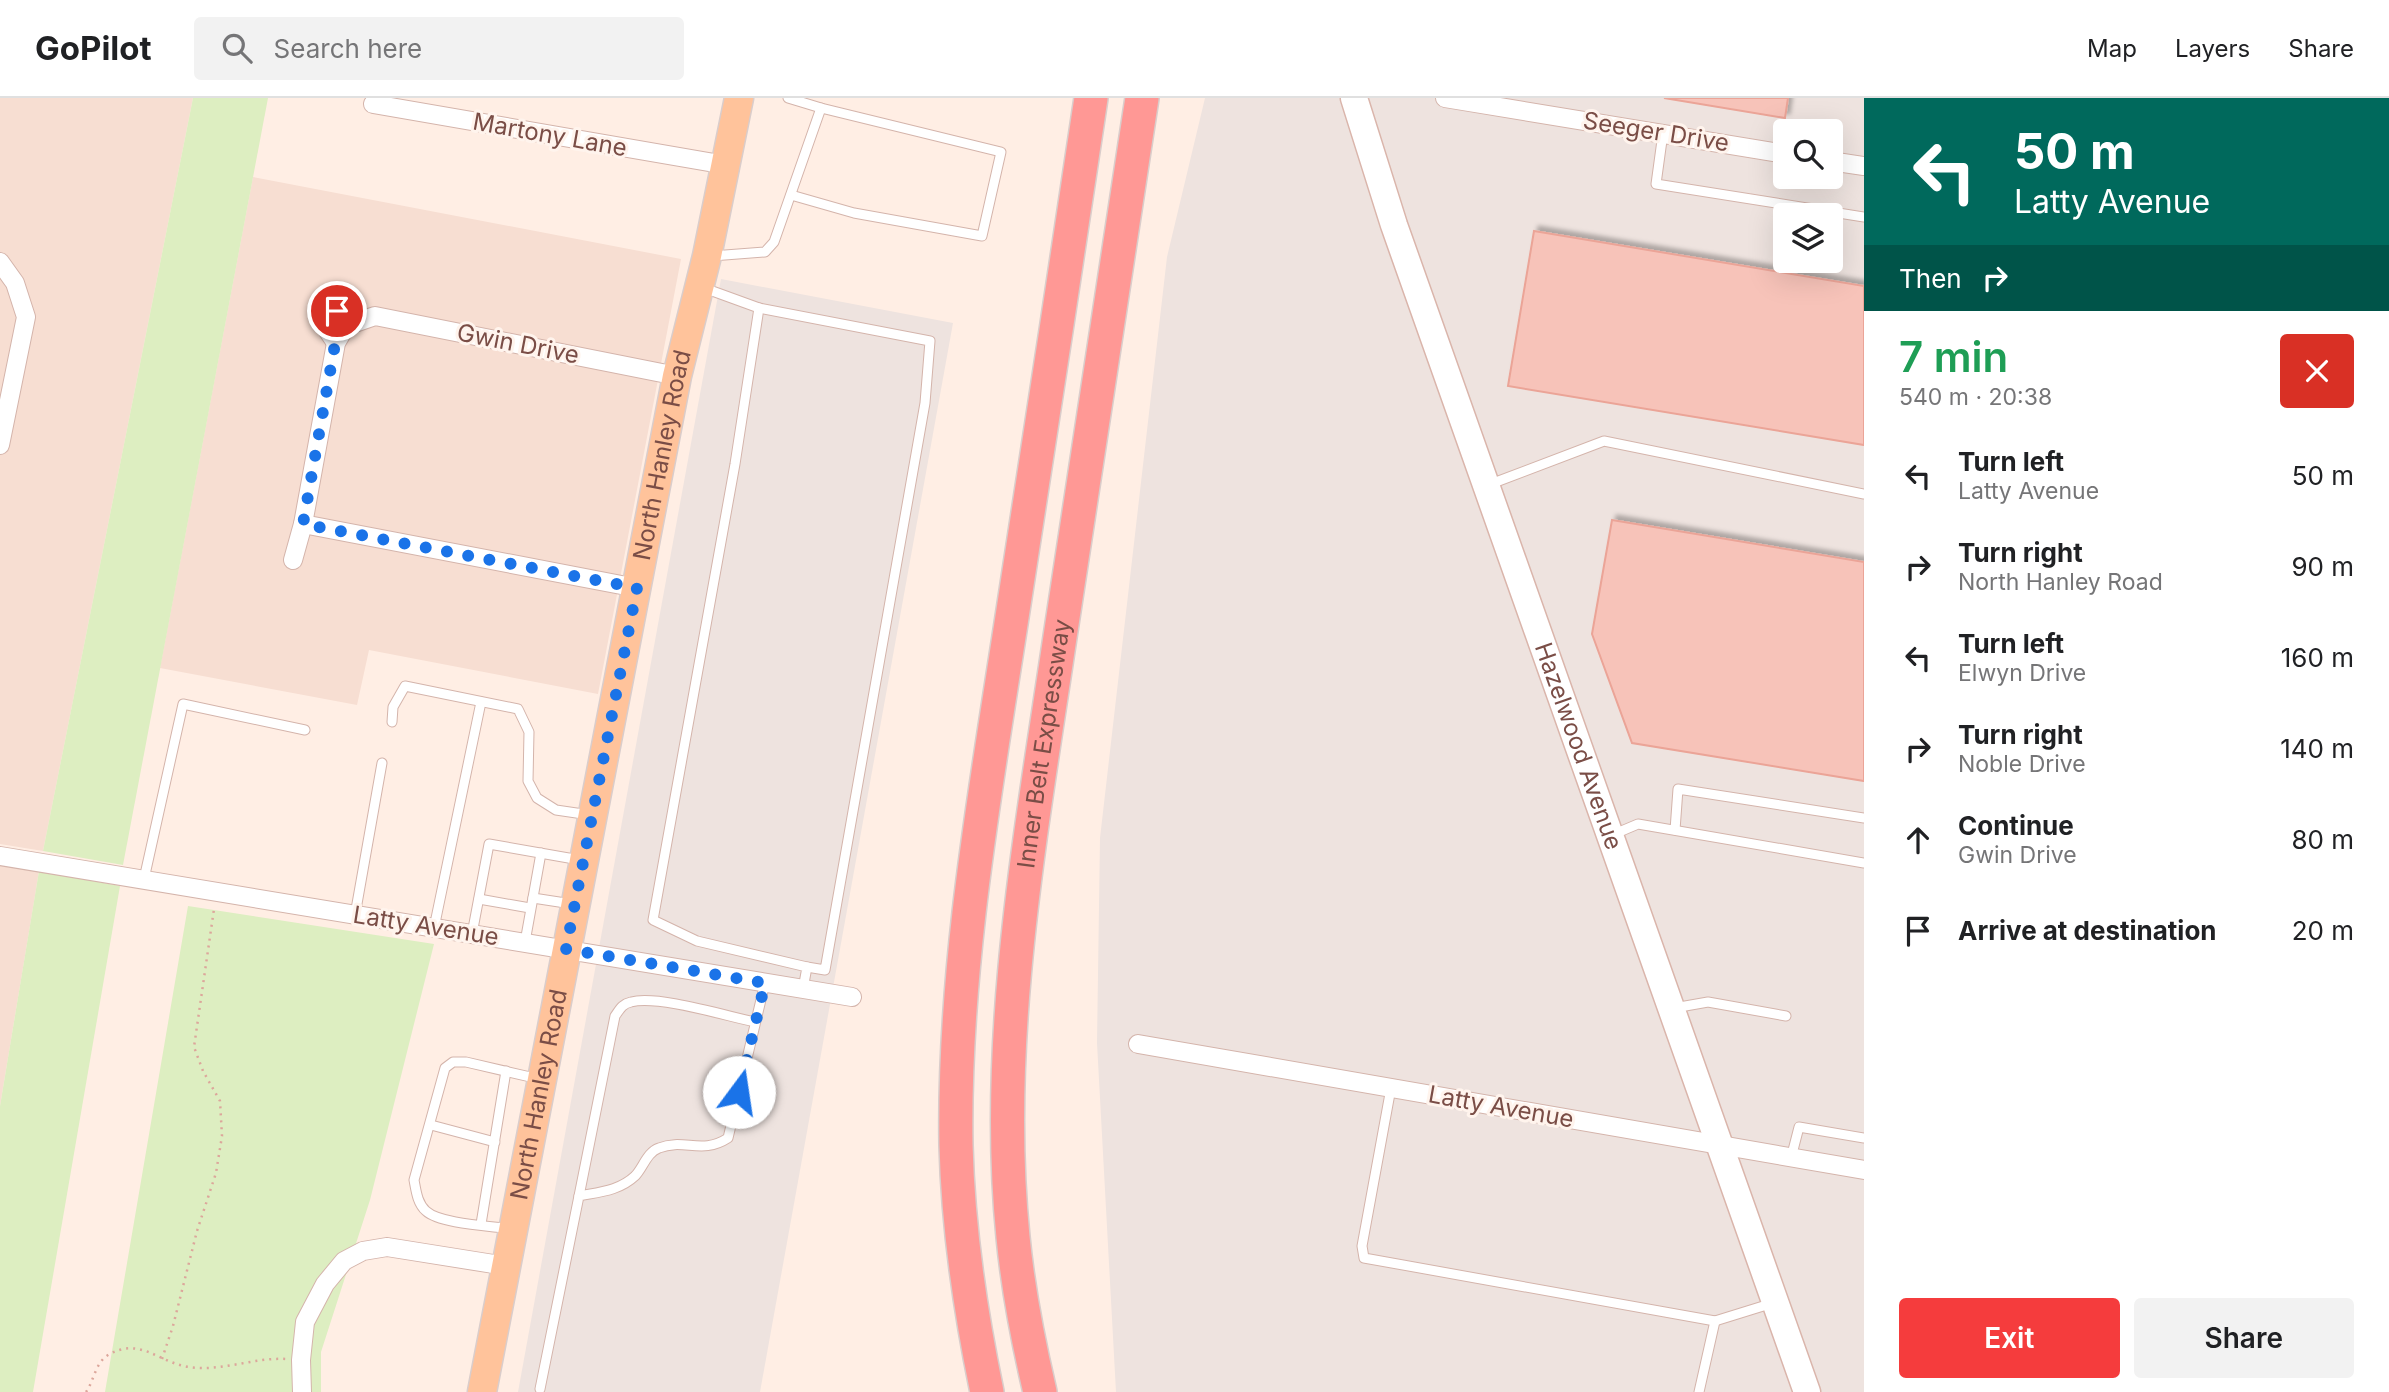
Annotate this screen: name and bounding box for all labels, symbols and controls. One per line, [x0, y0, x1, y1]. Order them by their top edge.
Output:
search box [194, 17, 684, 80]
text: GoPilot [35, 28, 152, 68]
icon: search [218, 29, 256, 67]
text: Search here [274, 33, 422, 64]
text: Map [2087, 34, 2137, 63]
text: Layers [2175, 34, 2250, 63]
text: Share [2288, 34, 2354, 63]
street label: Seeger Drive [1581, 106, 1731, 157]
street label: Martony Lane [471, 107, 629, 162]
map controls [1773, 119, 1843, 273]
button: search [1773, 119, 1843, 189]
text: 50 m [2014, 122, 2135, 181]
icon: left [1899, 126, 1990, 217]
text: Latty Avenue [2014, 182, 2210, 221]
button: layers [1773, 203, 1843, 273]
icon: right [1976, 259, 2014, 297]
text: Then [1899, 263, 1962, 294]
pin [307, 281, 367, 341]
icon: arrive [318, 292, 356, 330]
street label: Gwin Drive [455, 317, 582, 370]
text: 7 min [1899, 331, 2008, 382]
button: close [2280, 334, 2354, 408]
street label: North Hanley Road [627, 347, 697, 563]
text: 540 m · 20:38 [1899, 383, 2052, 411]
text: Turn left [1958, 446, 2064, 477]
icon: left [1899, 457, 1937, 495]
text: 50 m [2292, 460, 2354, 491]
text: Latty Avenue [1958, 477, 2099, 505]
text: Turn right [1958, 537, 2083, 568]
icon: right [1899, 548, 1937, 586]
text: 90 m [2291, 551, 2354, 582]
text: North Hanley Road [1958, 568, 2163, 596]
street label: Inner Belt Expressway [1011, 617, 1077, 870]
text: Turn left [1958, 628, 2064, 659]
street label: Hazelwood Avenue [1529, 638, 1629, 854]
icon: left [1899, 639, 1937, 677]
text: 160 m [2281, 642, 2354, 673]
text: Elwyn Drive [1958, 659, 2086, 687]
text: Turn right [1958, 719, 2083, 750]
icon: right [1899, 730, 1937, 768]
text: 140 m [2280, 733, 2354, 764]
text: Noble Drive [1958, 750, 2086, 778]
text: Continue [1958, 810, 2074, 841]
icon: ahead [1899, 821, 1937, 859]
text: 80 m [2291, 824, 2354, 855]
text: Gwin Drive [1958, 841, 2077, 869]
street label: Latty Avenue [351, 900, 501, 951]
icon: arrive [1899, 912, 1937, 950]
text: Arrive at destination [1958, 915, 2217, 946]
text: 20 m [2292, 915, 2354, 946]
street label: North Hanley Road [504, 987, 573, 1202]
position arrow [702, 1055, 776, 1129]
street label: Latty Avenue [1426, 1079, 1576, 1134]
button: Exit [1899, 1298, 2120, 1378]
button: Share [2134, 1298, 2354, 1378]

